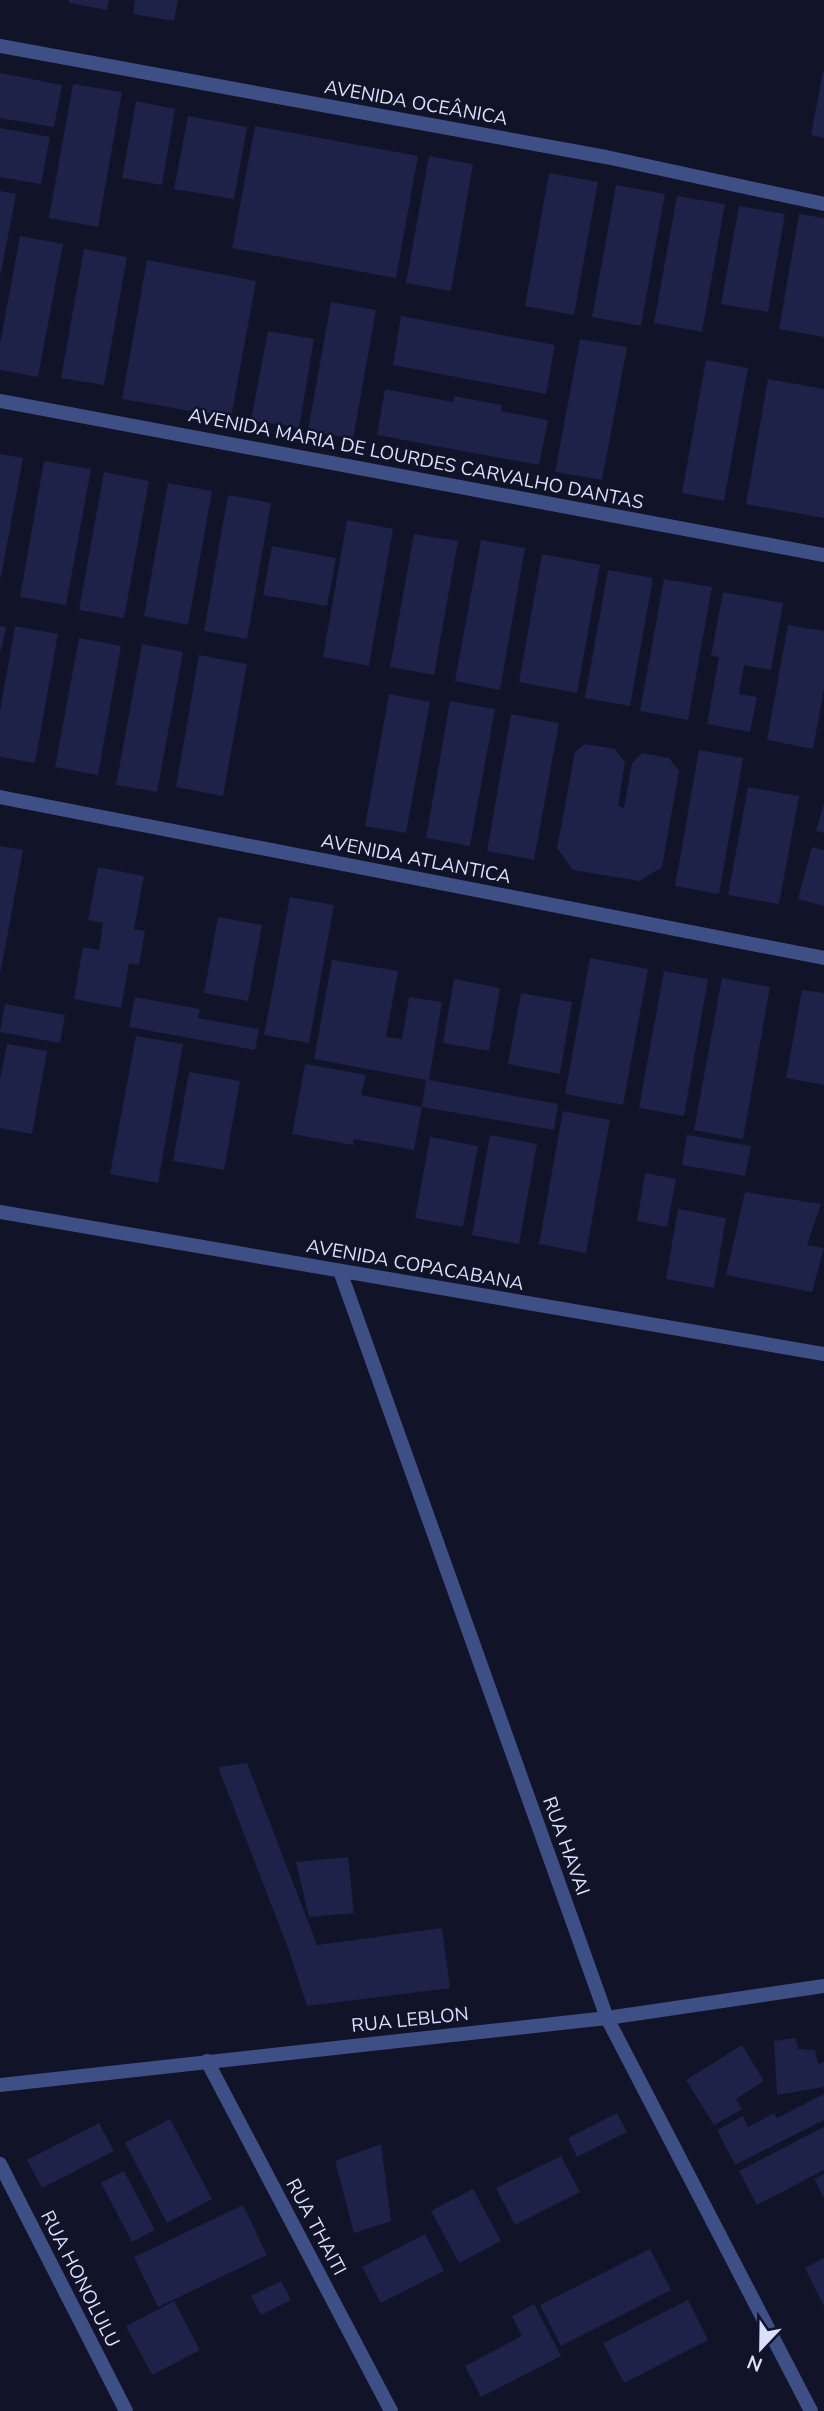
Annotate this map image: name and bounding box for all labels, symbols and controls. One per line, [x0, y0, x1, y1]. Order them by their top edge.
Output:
street label: AVENIDA OCEÂNICA [322, 74, 510, 132]
street label: AVENIDA MARIA DE LOURDES CARVALHO DANTAS [186, 402, 646, 516]
street label: AVENIDA ATLANTICA [319, 828, 513, 890]
street label: AVENIDA COPACABANA [304, 1233, 526, 1297]
street label: RUA HAVAI [536, 1793, 596, 1899]
street label: RUA LEBLON [350, 2001, 470, 2039]
street label: RUA THAITI [280, 2174, 352, 2280]
street label: RUA HONOLULU [34, 2206, 126, 2352]
north arrow [726, 2313, 796, 2383]
text: N [744, 2348, 766, 2378]

